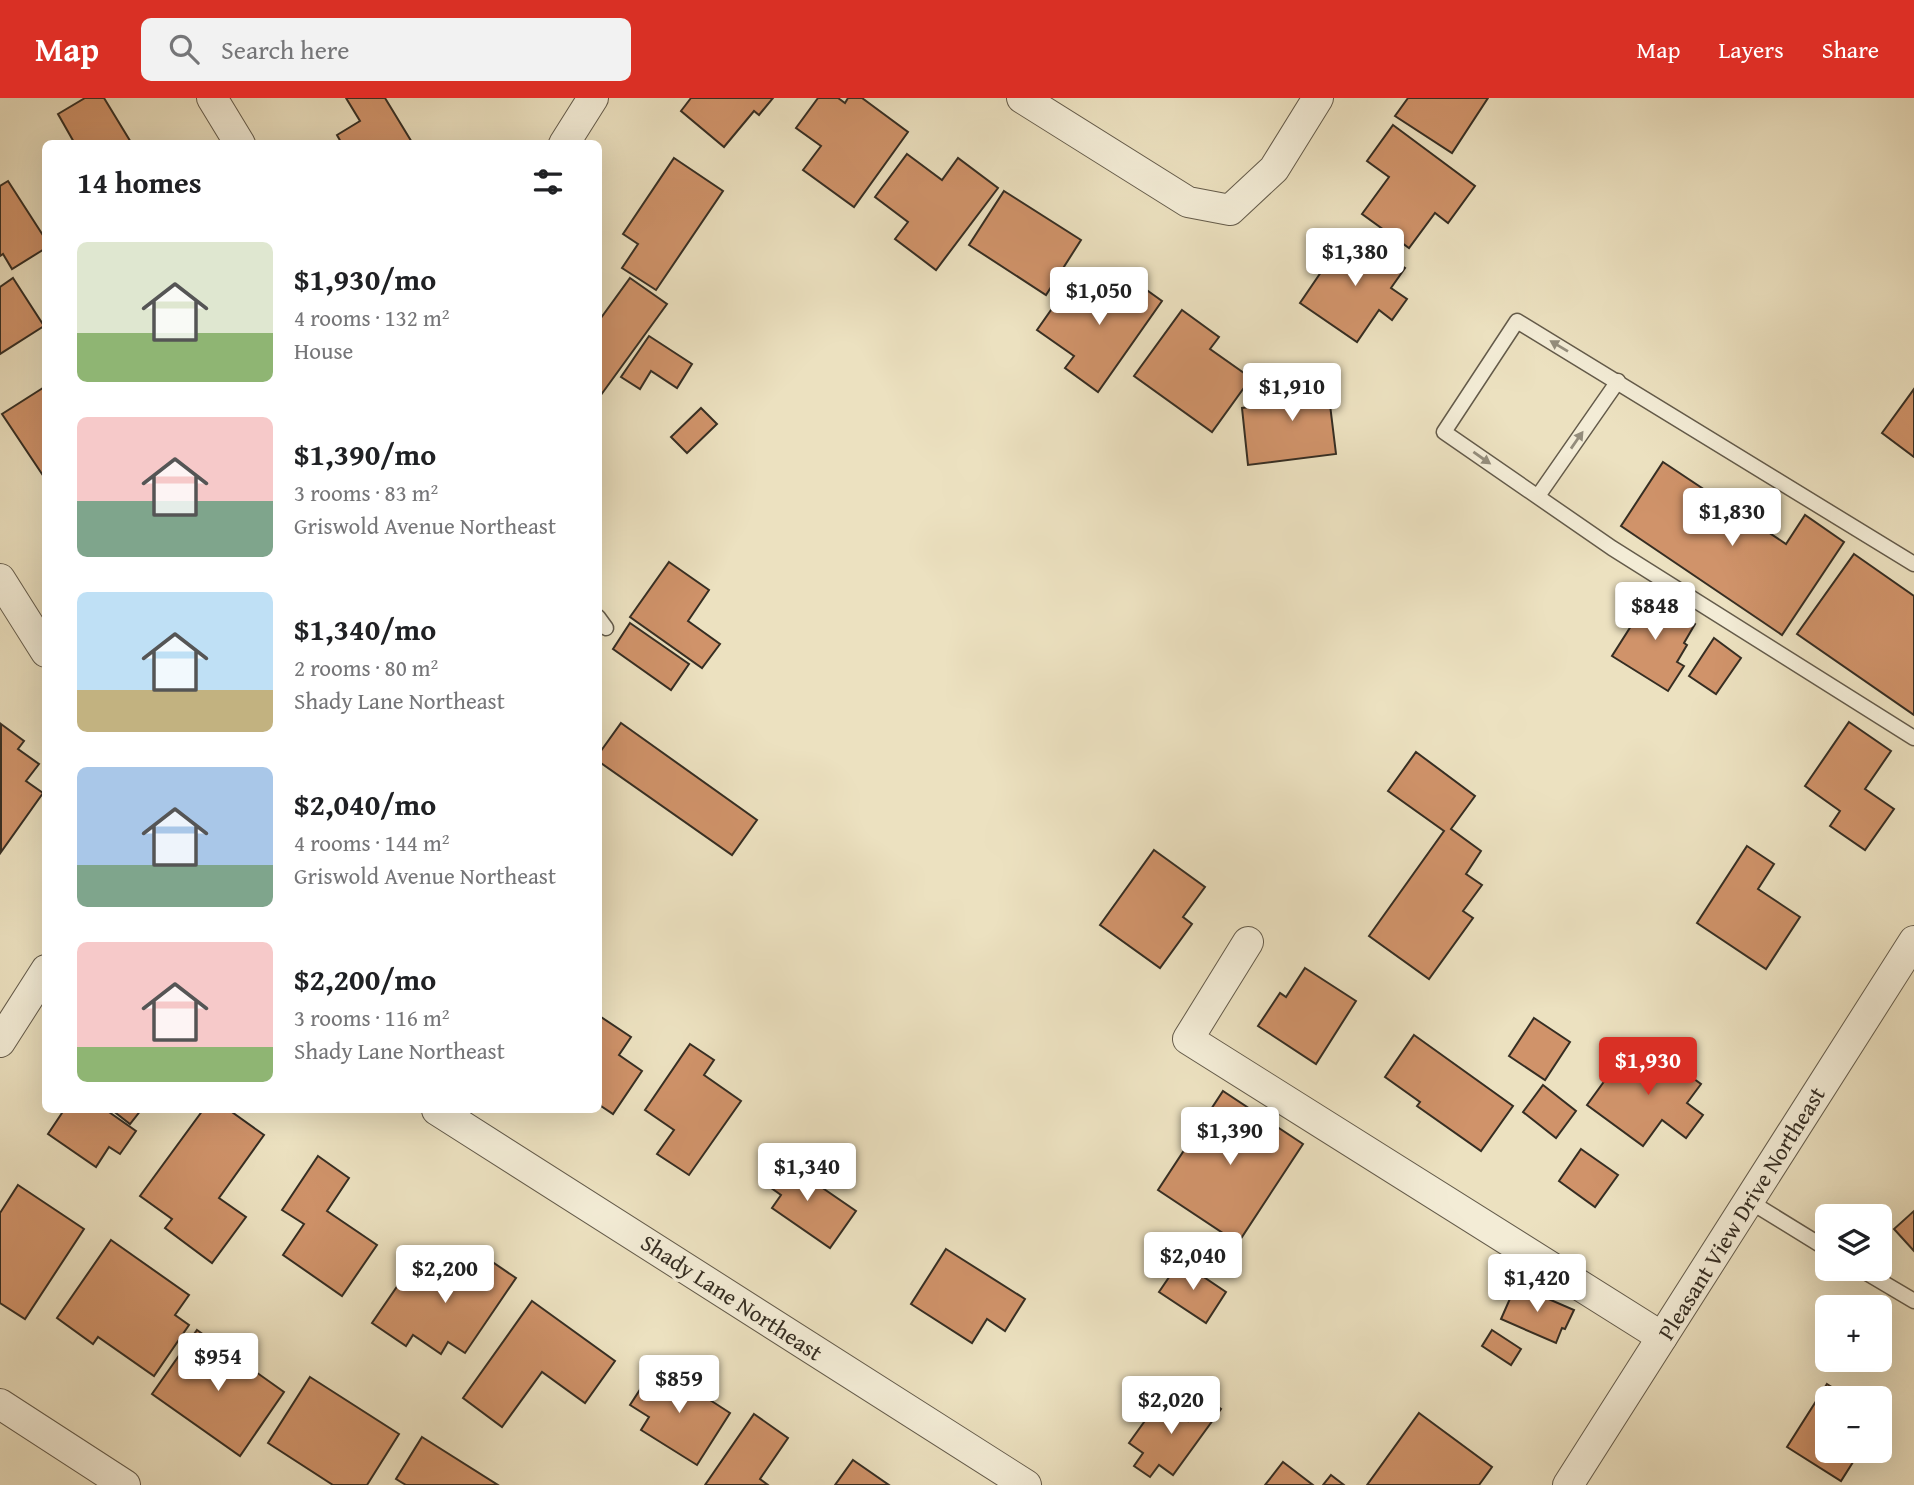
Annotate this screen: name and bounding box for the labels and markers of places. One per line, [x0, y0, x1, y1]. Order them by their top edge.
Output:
pin: $1,380 [1298, 228, 1412, 288]
pin: $1,050 [1042, 268, 1156, 327]
pin: $1,910 [1235, 364, 1349, 423]
pin: $1,830 [1675, 489, 1789, 548]
pin: $848 [1614, 582, 1696, 642]
pin: $1,930 [1591, 1038, 1705, 1097]
pin: $1,390 [1173, 1108, 1287, 1167]
pin: $1,340 [750, 1144, 864, 1203]
pin: $2,040 [1136, 1232, 1250, 1292]
pin: $2,200 [388, 1246, 502, 1305]
pin: $1,420 [1480, 1254, 1594, 1314]
pin: $954 [177, 1334, 259, 1393]
pin: $859 [638, 1356, 720, 1415]
pin: $2,020 [1114, 1376, 1228, 1436]

